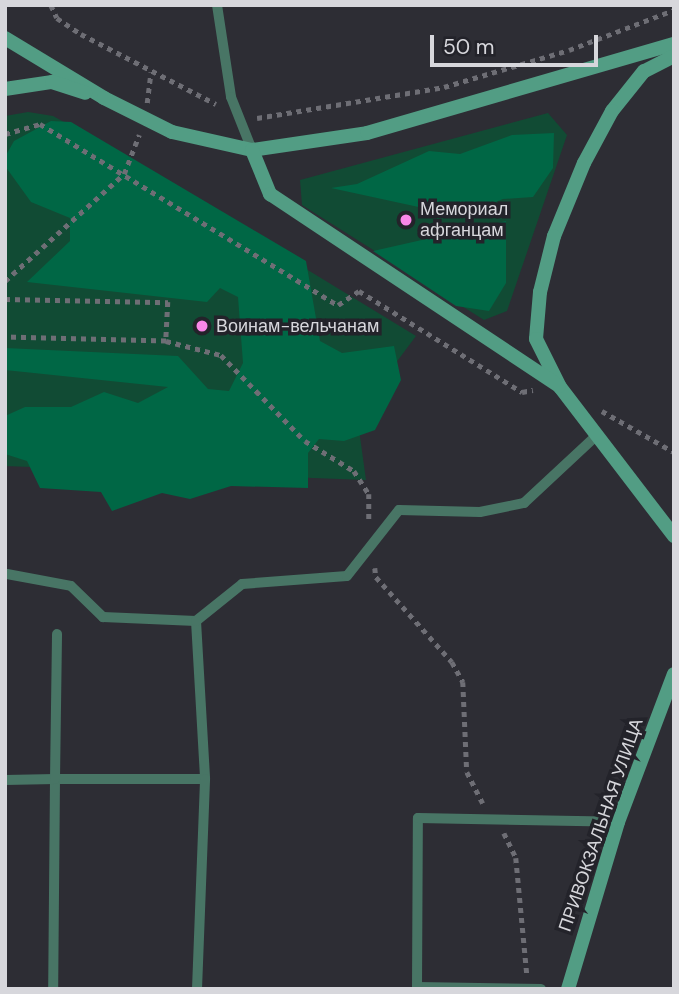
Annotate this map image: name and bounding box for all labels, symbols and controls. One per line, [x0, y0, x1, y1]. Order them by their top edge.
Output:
scale bar [434, 21, 602, 65]
text: 50 m [443, 33, 494, 61]
place label: Мемориал афганцам [420, 199, 508, 242]
marker: Мемориал афганцам [398, 212, 414, 228]
place label: Воинам-вельчанам [216, 315, 379, 337]
marker: Воинам-вельчанам [194, 318, 210, 334]
street label: ПРИВОКЗАЛЬНАЯ УЛИЦА [554, 716, 648, 934]

